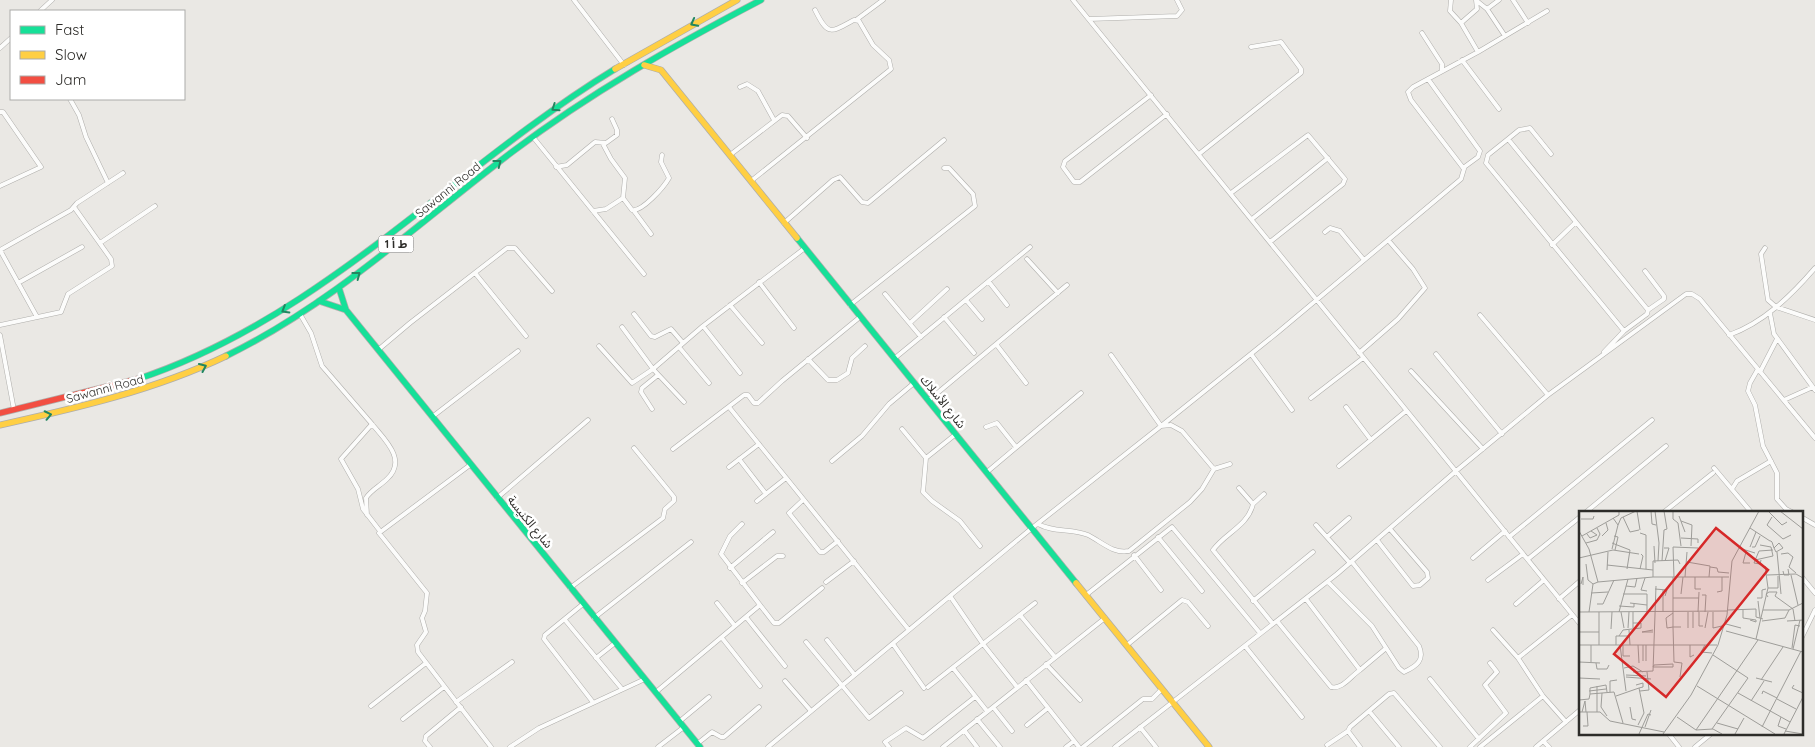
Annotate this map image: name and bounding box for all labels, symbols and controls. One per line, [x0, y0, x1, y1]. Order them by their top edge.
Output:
legend [10, 10, 185, 100]
one-way arrow [690, 17, 699, 27]
text: Fast [55, 20, 84, 39]
text: Slow [55, 45, 87, 64]
text: Jam [55, 70, 86, 89]
one-way arrow [552, 102, 561, 111]
street label: Sawanni Road [412, 159, 483, 221]
one-way arrow [492, 160, 502, 169]
road number: ط أ 1 [378, 235, 414, 252]
one-way arrow [351, 272, 360, 280]
one-way arrow [282, 303, 291, 313]
one-way arrow [198, 362, 207, 373]
street label: Sawanni Road [64, 371, 145, 406]
street label: شارع الأسلاك [916, 372, 969, 432]
one-way arrow [43, 410, 52, 421]
street label: شارع الكنيسة [503, 492, 556, 552]
inset map [1579, 511, 1802, 734]

